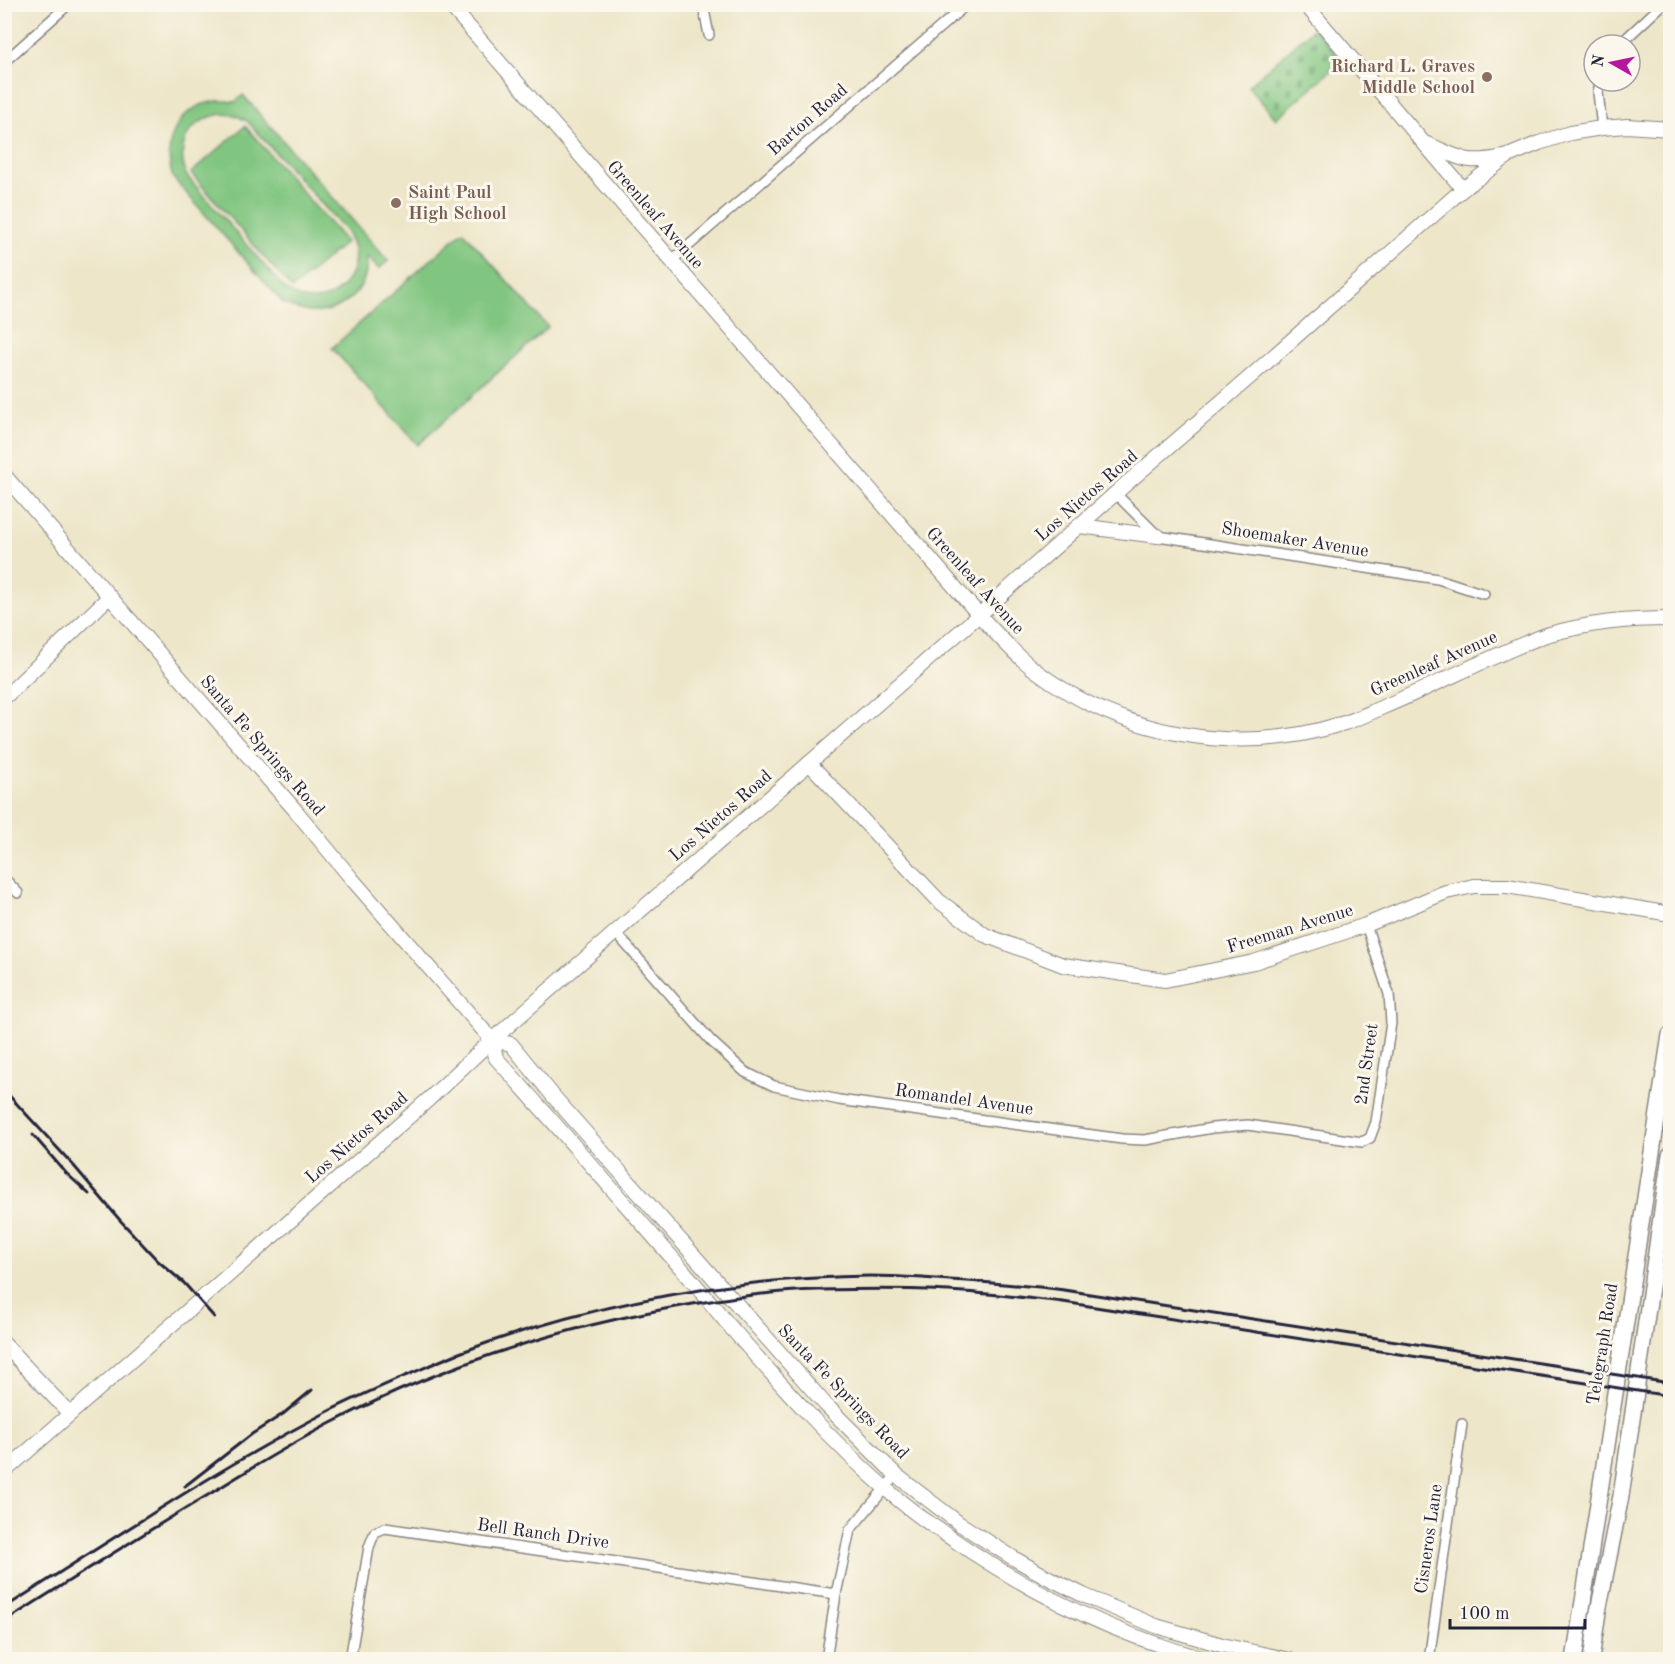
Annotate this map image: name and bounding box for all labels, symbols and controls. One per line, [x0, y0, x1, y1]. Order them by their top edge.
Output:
north arrow [1582, 33, 1642, 93]
text: N [1590, 53, 1608, 68]
place label: Richard L. Graves Middle School [1330, 58, 1475, 97]
marker: Richard L. Graves Middle School [1480, 70, 1494, 84]
street label: Barton Road [765, 81, 851, 159]
street label: Greenleaf Avenue [603, 157, 707, 273]
place label: Saint Paul High School [408, 184, 507, 223]
marker: Saint Paul High School [389, 196, 403, 210]
street label: Los Nietos Road [1032, 447, 1142, 545]
street label: Shoemaker Avenue [1220, 519, 1370, 561]
street label: Greenleaf Avenue [923, 524, 1027, 638]
street label: Greenleaf Avenue [1368, 628, 1500, 700]
street label: Santa Fe Springs Road [196, 672, 328, 820]
street label: Los Nietos Road [666, 767, 776, 865]
street label: Freeman Avenue [1225, 901, 1355, 957]
street label: 2nd Street [1352, 1022, 1382, 1106]
street label: Romandel Avenue [894, 1081, 1034, 1119]
street label: Los Nietos Road [302, 1089, 412, 1187]
street label: Telegraph Road [1584, 1282, 1622, 1406]
street label: Santa Fe Springs Road [774, 1321, 912, 1463]
street label: Cisneros Lane [1412, 1483, 1446, 1595]
street label: Bell Ranch Drive [476, 1516, 610, 1552]
scale bar [1450, 1592, 1585, 1630]
text: 100 m [1459, 1605, 1510, 1623]

